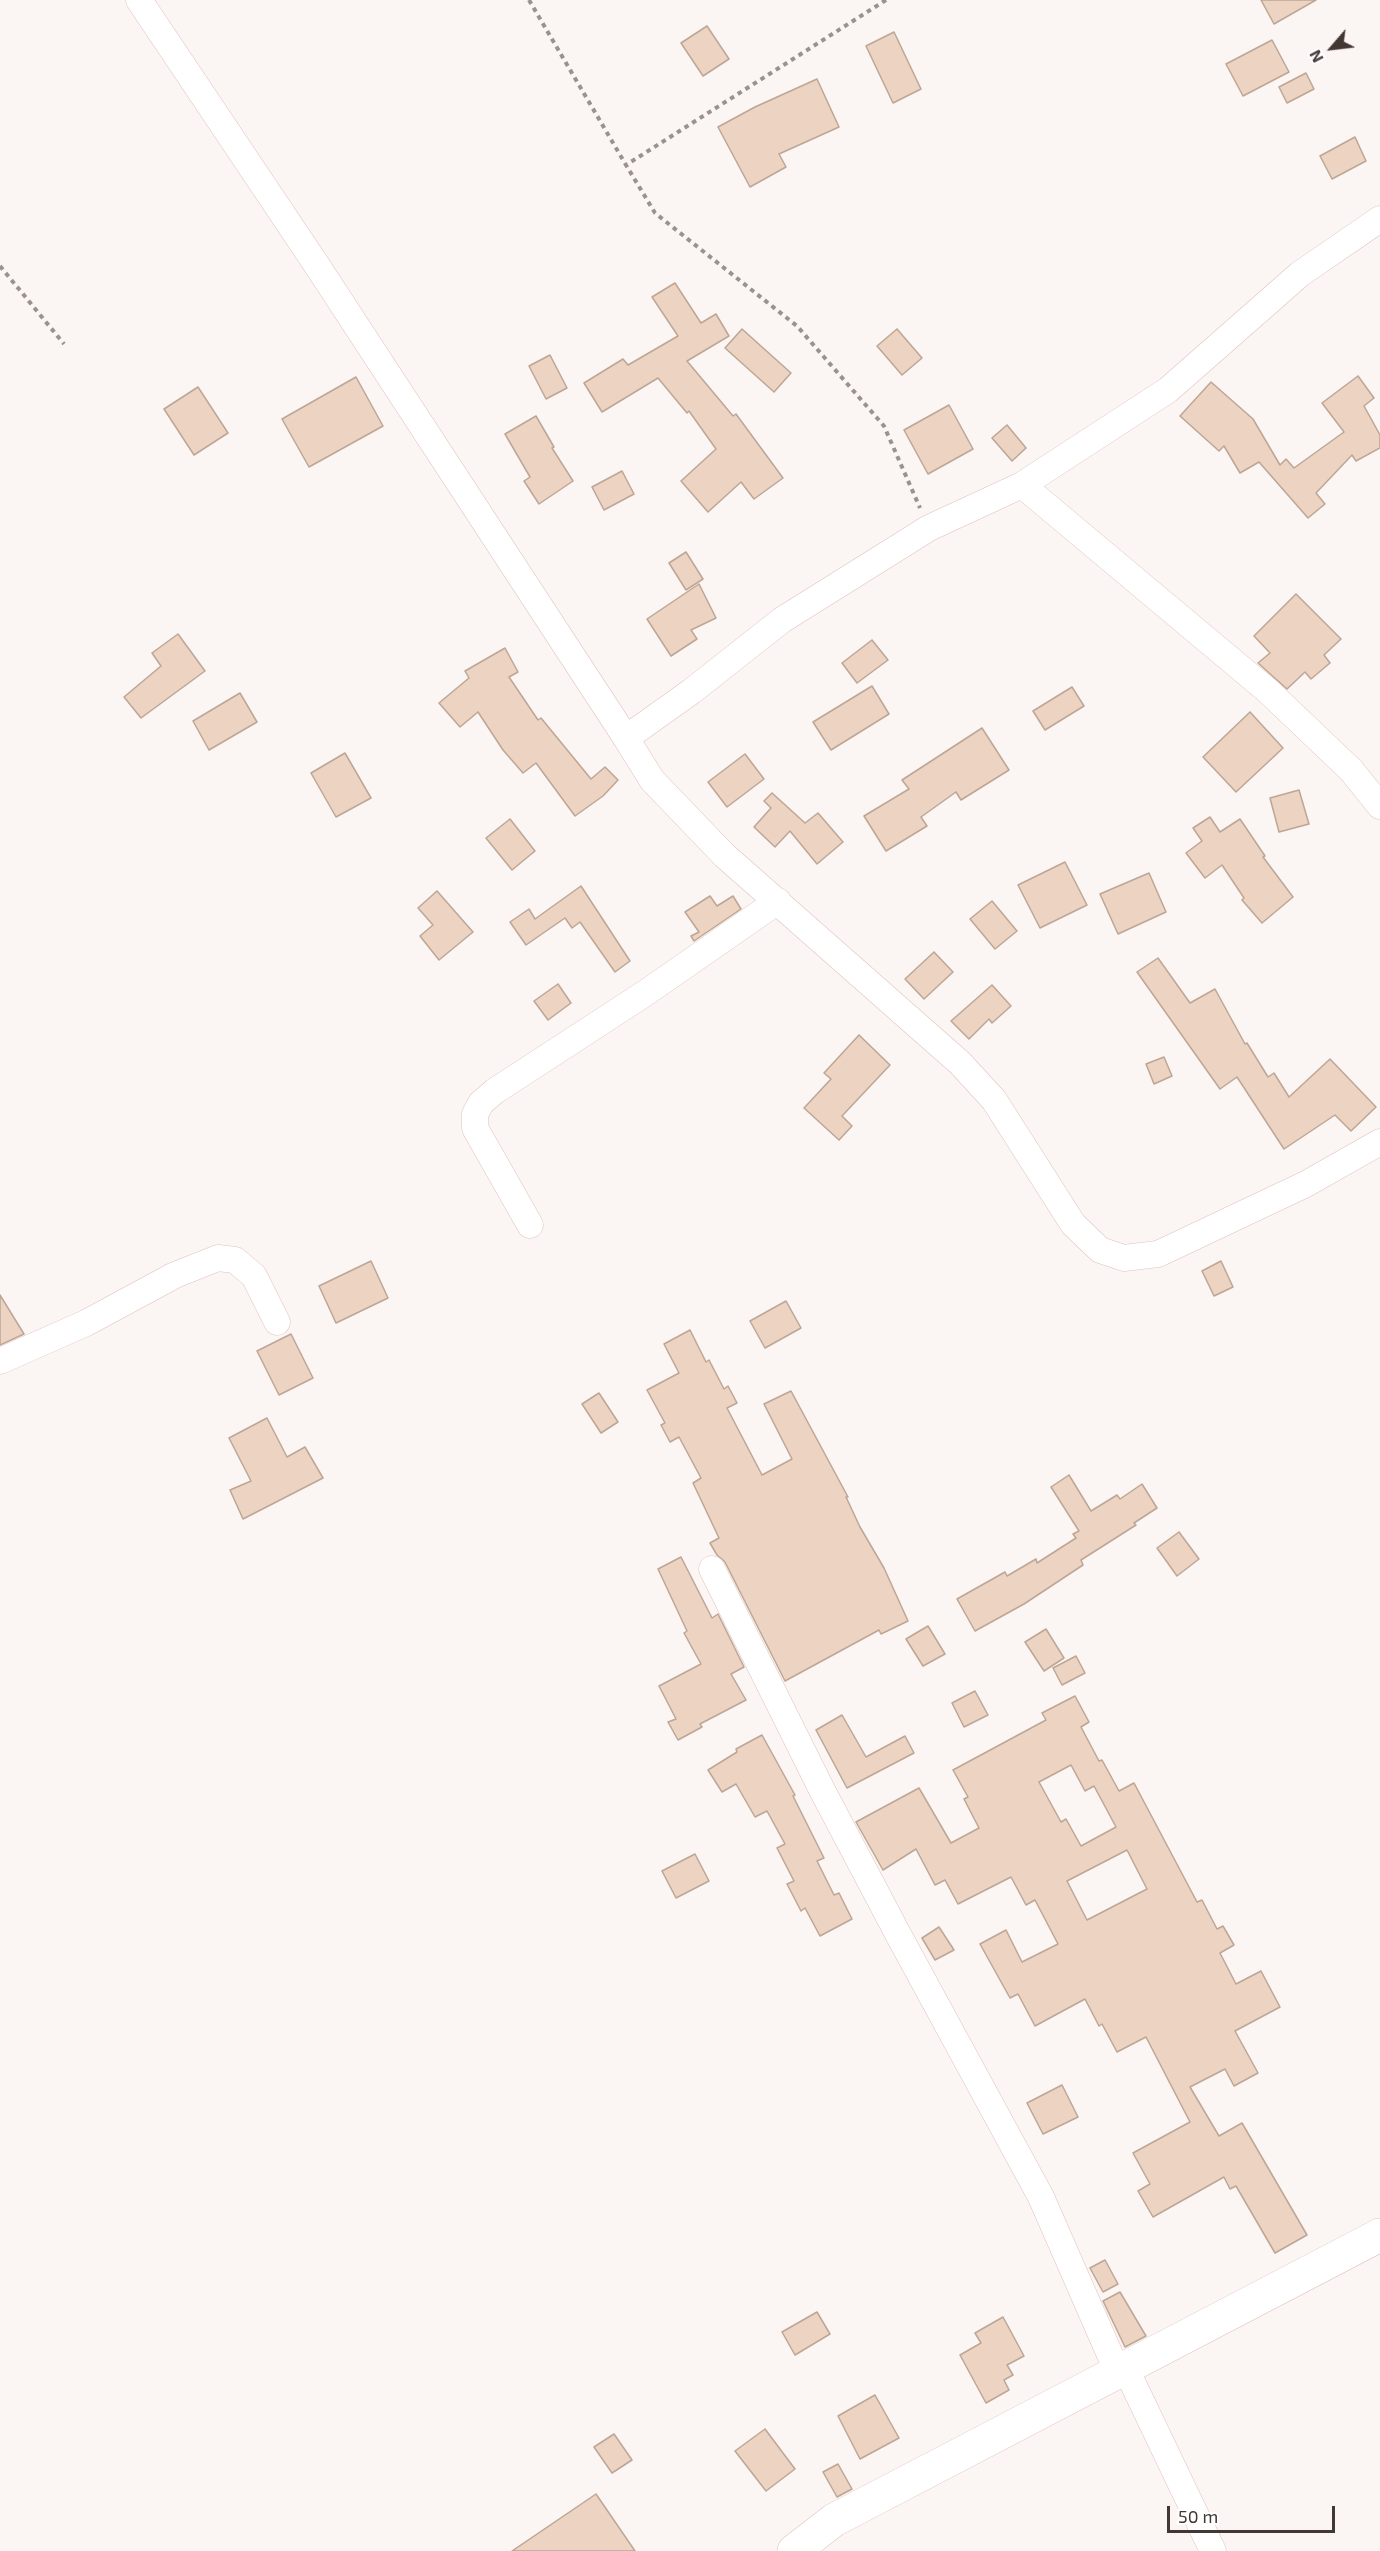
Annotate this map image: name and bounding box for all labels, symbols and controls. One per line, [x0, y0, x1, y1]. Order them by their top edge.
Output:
north arrow [1302, 18, 1362, 78]
text: N [1305, 47, 1327, 66]
scale bar [1170, 2494, 1338, 2532]
text: 50 m [1178, 2505, 1218, 2527]

